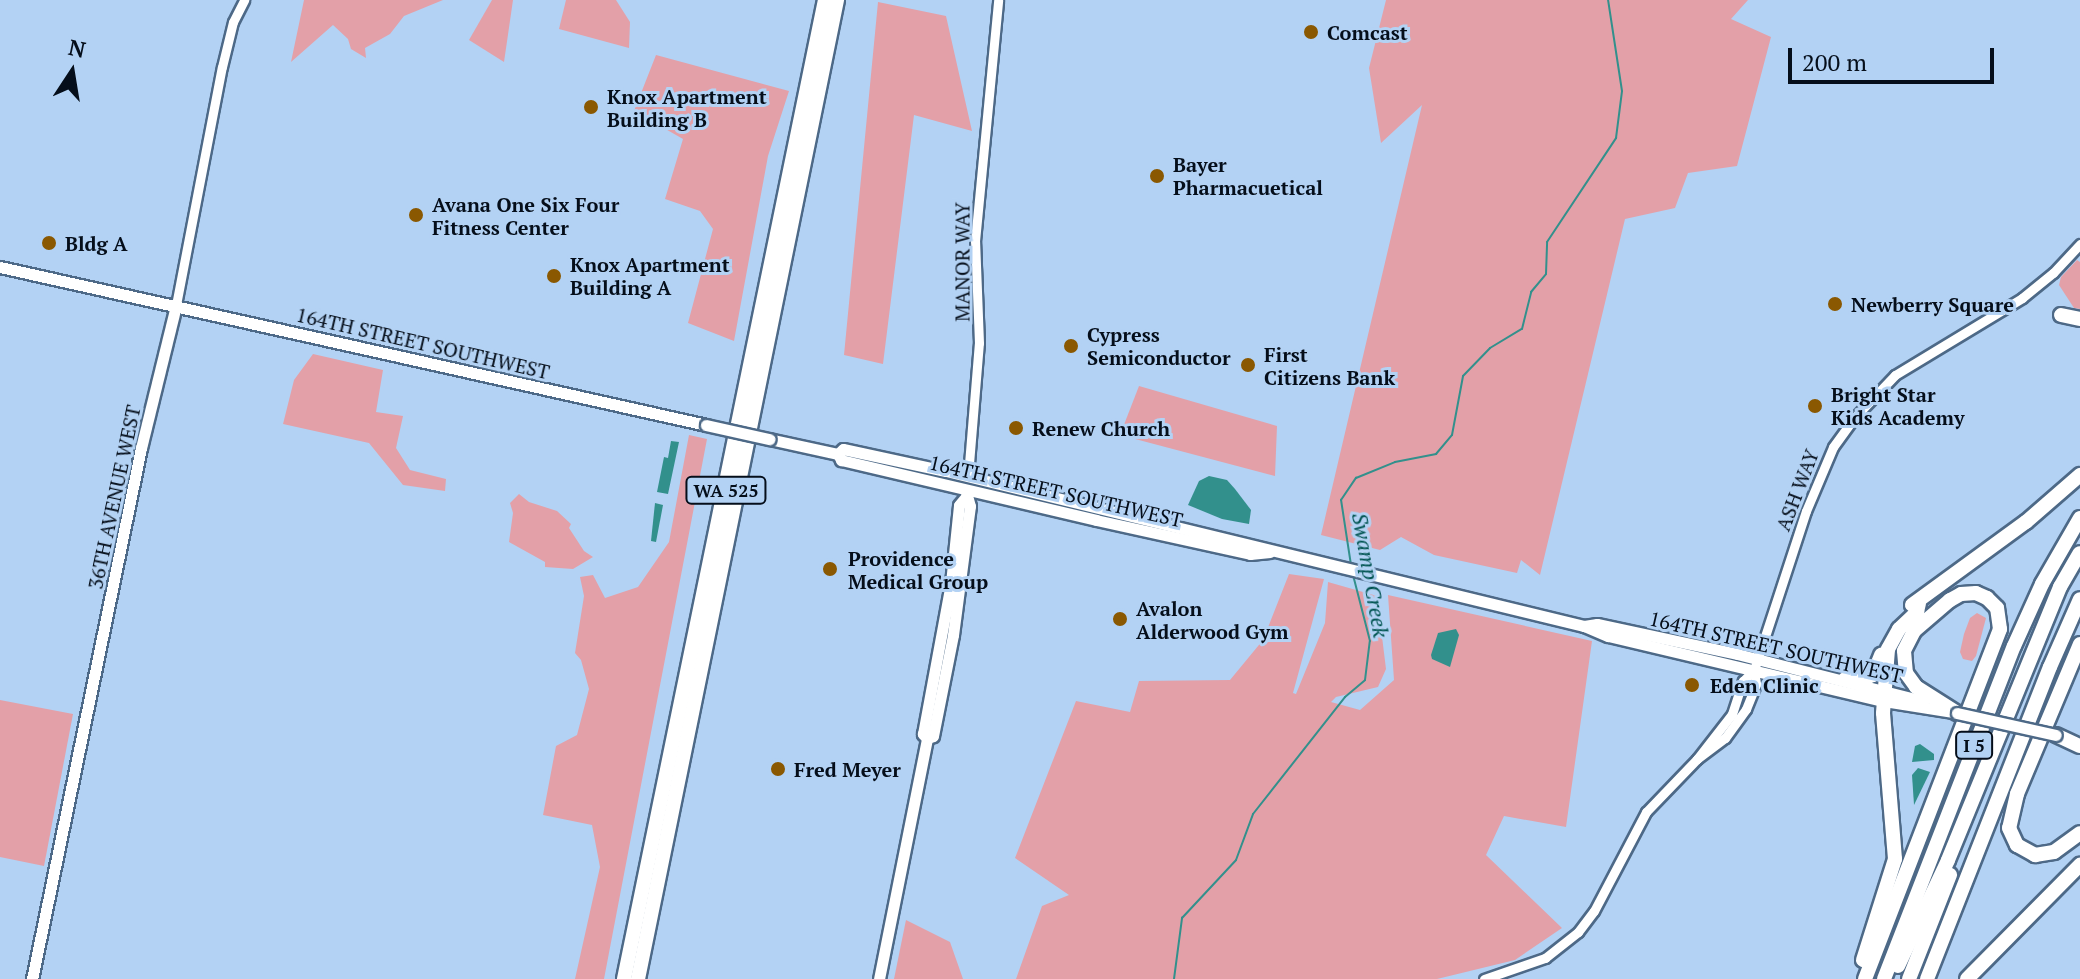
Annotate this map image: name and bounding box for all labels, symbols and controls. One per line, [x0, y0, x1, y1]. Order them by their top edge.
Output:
place label: Comcast [1327, 20, 1408, 44]
marker: Comcast [1302, 23, 1320, 41]
north arrow [32, 32, 112, 112]
text: N [66, 32, 88, 64]
scale bar [1792, 32, 1998, 82]
text: 200 m [1802, 46, 1867, 78]
place label: Knox Apartment Building B [607, 84, 767, 131]
marker: Knox Apartment Building B [582, 98, 600, 116]
place label: Bayer Pharmacuetical [1173, 152, 1323, 199]
marker: Bayer Pharmacuetical [1148, 167, 1166, 185]
place label: Avana One Six Four Fitness Center [432, 192, 619, 239]
street label: MANOR WAY [950, 202, 974, 322]
marker: Avana One Six Four Fitness Center [407, 206, 425, 224]
place label: Bldg A [65, 231, 128, 255]
marker: Bldg A [40, 234, 58, 252]
place label: Knox Apartment Building A [570, 252, 730, 299]
marker: Knox Apartment Building A [545, 267, 563, 285]
place label: Newberry Square [1851, 292, 2014, 316]
marker: Newberry Square [1826, 295, 1844, 313]
street label: 164TH STREET SOUTHWEST [294, 302, 552, 384]
place label: Cypress Semiconductor [1087, 322, 1230, 369]
marker: Cypress Semiconductor [1062, 337, 1080, 355]
place label: First Citizens Bank [1264, 342, 1395, 389]
marker: First Citizens Bank [1239, 356, 1257, 374]
place label: Bright Star Kids Academy [1831, 382, 1965, 429]
marker: Bright Star Kids Academy [1806, 397, 1824, 415]
street label: 36TH AVENUE WEST [83, 403, 145, 591]
place label: Renew Church [1032, 416, 1170, 440]
marker: Renew Church [1007, 419, 1025, 437]
street label: ASH WAY [1770, 446, 1824, 534]
street label: 164TH STREET SOUTHWEST [927, 450, 1185, 532]
road number: WA 525 [684, 476, 768, 504]
water label: Swamp Creek [1347, 511, 1395, 639]
place label: Providence Medical Group [848, 546, 988, 593]
marker: Providence Medical Group [819, 558, 841, 580]
place label: Avalon Alderwood Gym [1136, 596, 1288, 643]
street label: 164TH STREET SOUTHWEST [1647, 606, 1905, 688]
marker: Avalon Alderwood Gym [1111, 610, 1129, 628]
place label: Eden Clinic [1710, 673, 1819, 697]
marker: Eden Clinic [1681, 674, 1703, 696]
road number: I 5 [1954, 731, 1994, 759]
place label: Fred Meyer [794, 757, 901, 781]
marker: Fred Meyer [769, 760, 787, 778]

